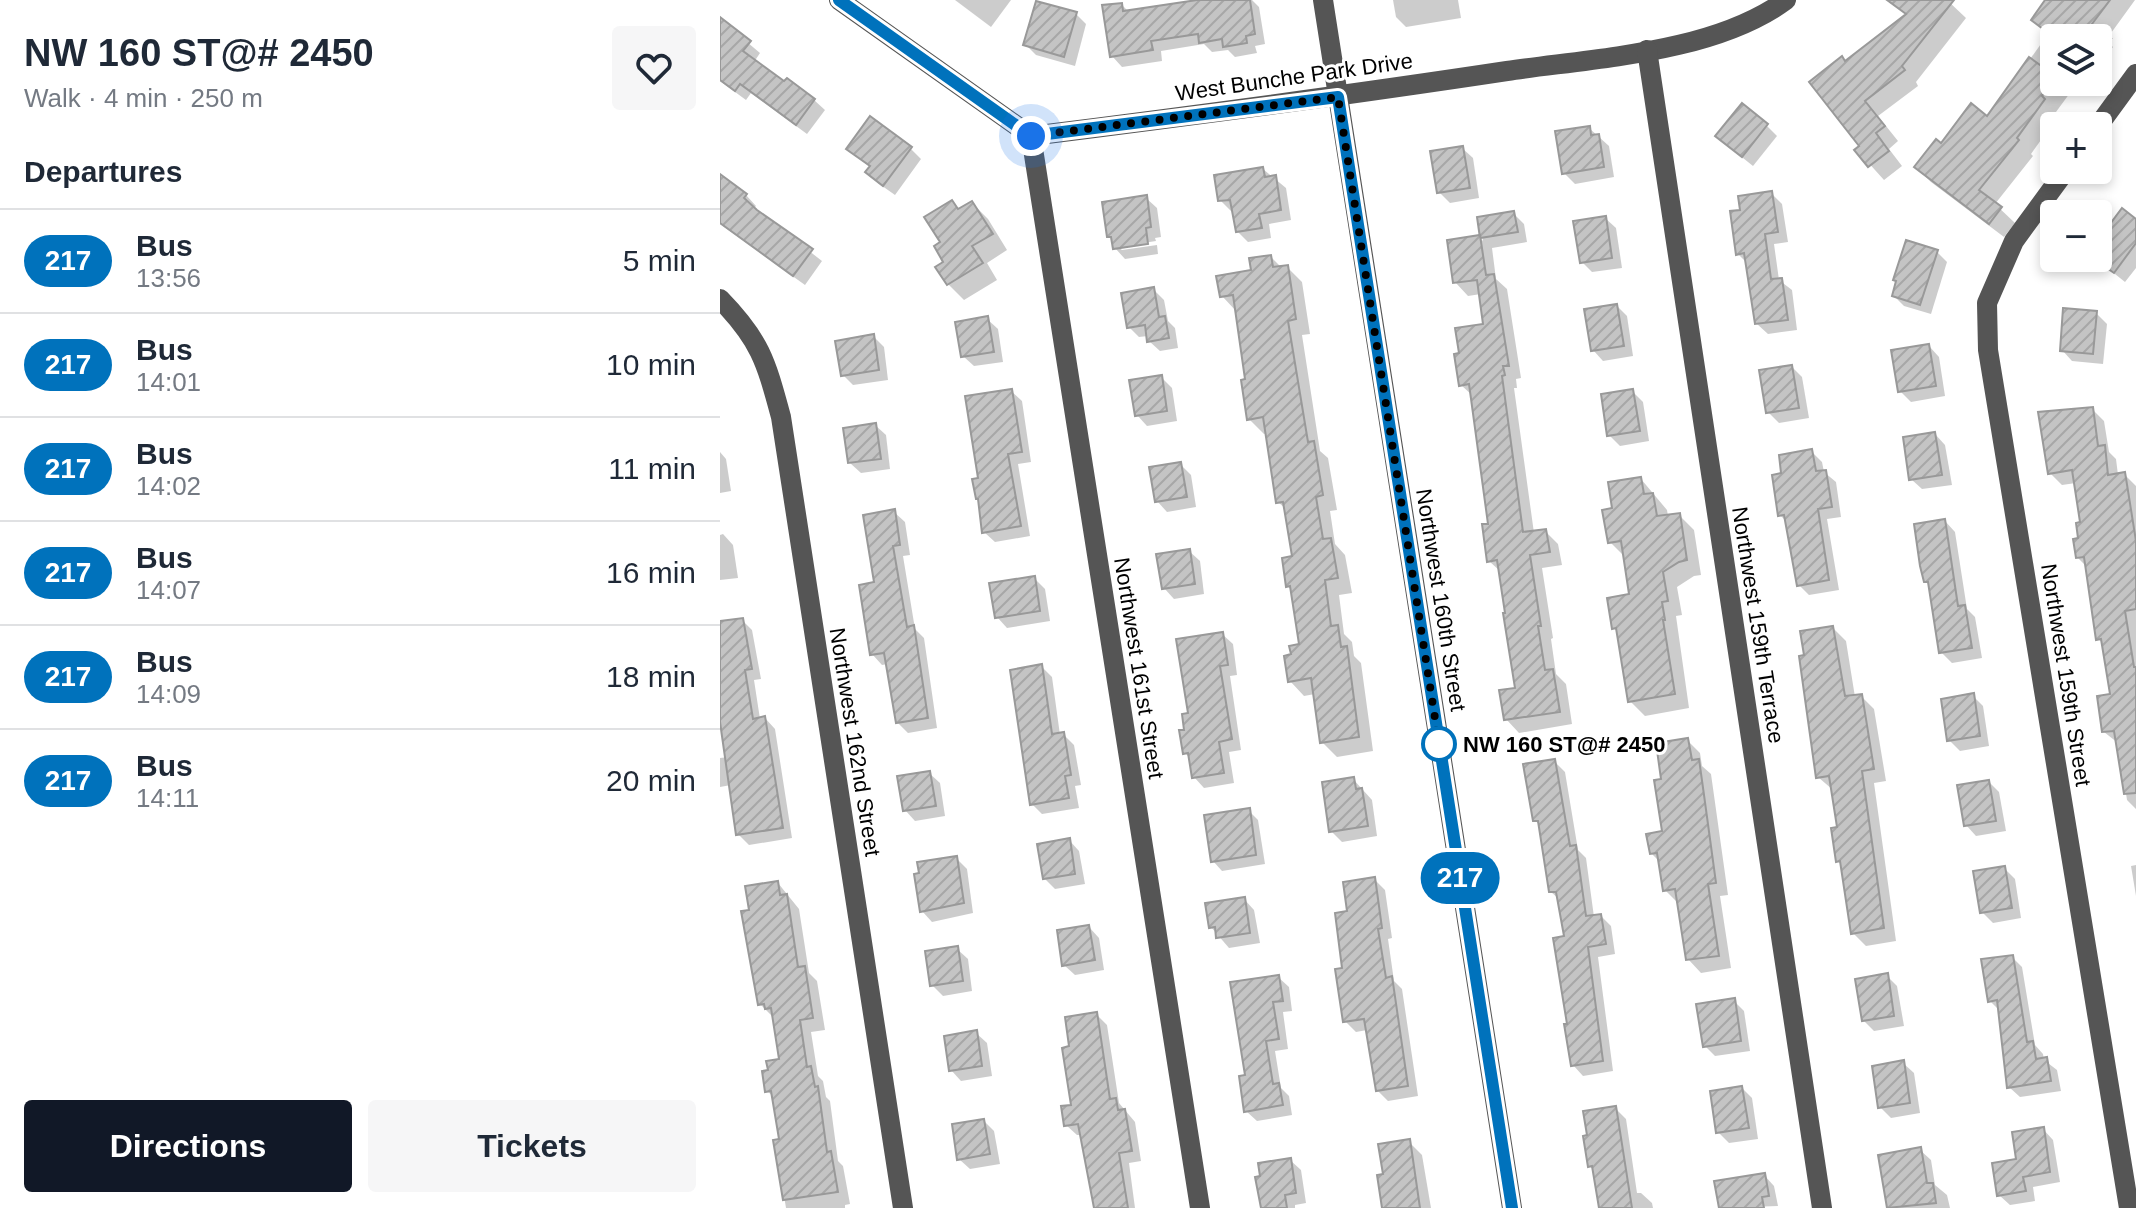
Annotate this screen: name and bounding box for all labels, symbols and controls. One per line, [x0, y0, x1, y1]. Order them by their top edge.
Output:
map controls [2040, 24, 2112, 272]
button: layers [2040, 24, 2112, 96]
button: heart [612, 26, 696, 110]
text: NW 160 ST@# 2450 [24, 32, 374, 74]
street label: West Bunche Park Drive [1174, 48, 1414, 106]
text: Walk · 4 min · 250 m [24, 83, 263, 113]
button: + [2040, 112, 2112, 184]
your location [1011, 116, 1051, 156]
text: Departures [24, 155, 182, 188]
button: − [2040, 200, 2112, 272]
text: Bus [136, 229, 193, 262]
text: 5 min [623, 244, 696, 277]
text: 217 [45, 245, 91, 276]
text: 13:56 [136, 263, 201, 293]
text: Bus [136, 333, 193, 366]
text: 10 min [606, 348, 696, 381]
text: 217 [45, 349, 91, 380]
text: 14:01 [136, 367, 201, 397]
text: Bus [136, 437, 193, 470]
text: 11 min [608, 452, 696, 485]
text: 217 [45, 453, 91, 484]
text: 14:02 [136, 471, 201, 501]
street label: Northwest 160th Street [1411, 487, 1471, 713]
street label: Northwest 159th Terrace [1727, 505, 1789, 745]
text: Bus [136, 541, 193, 574]
text: 16 min [606, 556, 696, 589]
street label: Northwest 161st Street [1109, 556, 1169, 780]
text: 217 [45, 557, 91, 588]
street label: Northwest 159th Street [2036, 562, 2096, 788]
text: 14:07 [136, 575, 201, 605]
street label: Northwest 162nd Street [825, 626, 885, 858]
text: Bus [136, 645, 193, 678]
text: 18 min [606, 660, 696, 693]
text: 217 [45, 661, 91, 692]
text: 14:09 [136, 679, 201, 709]
marker: NW 160 ST@# 2450 [1422, 727, 1456, 761]
place label: NW 160 ST@# 2450 [1463, 732, 1665, 757]
text: Bus [136, 749, 193, 782]
text: 20 min [606, 764, 696, 797]
text: 217 [45, 765, 91, 796]
text: 14:11 [136, 783, 199, 813]
line badge: 217 [1414, 852, 1506, 904]
text: 217 [1437, 862, 1483, 893]
button: Directions [24, 1100, 352, 1192]
button: Tickets [368, 1100, 696, 1192]

